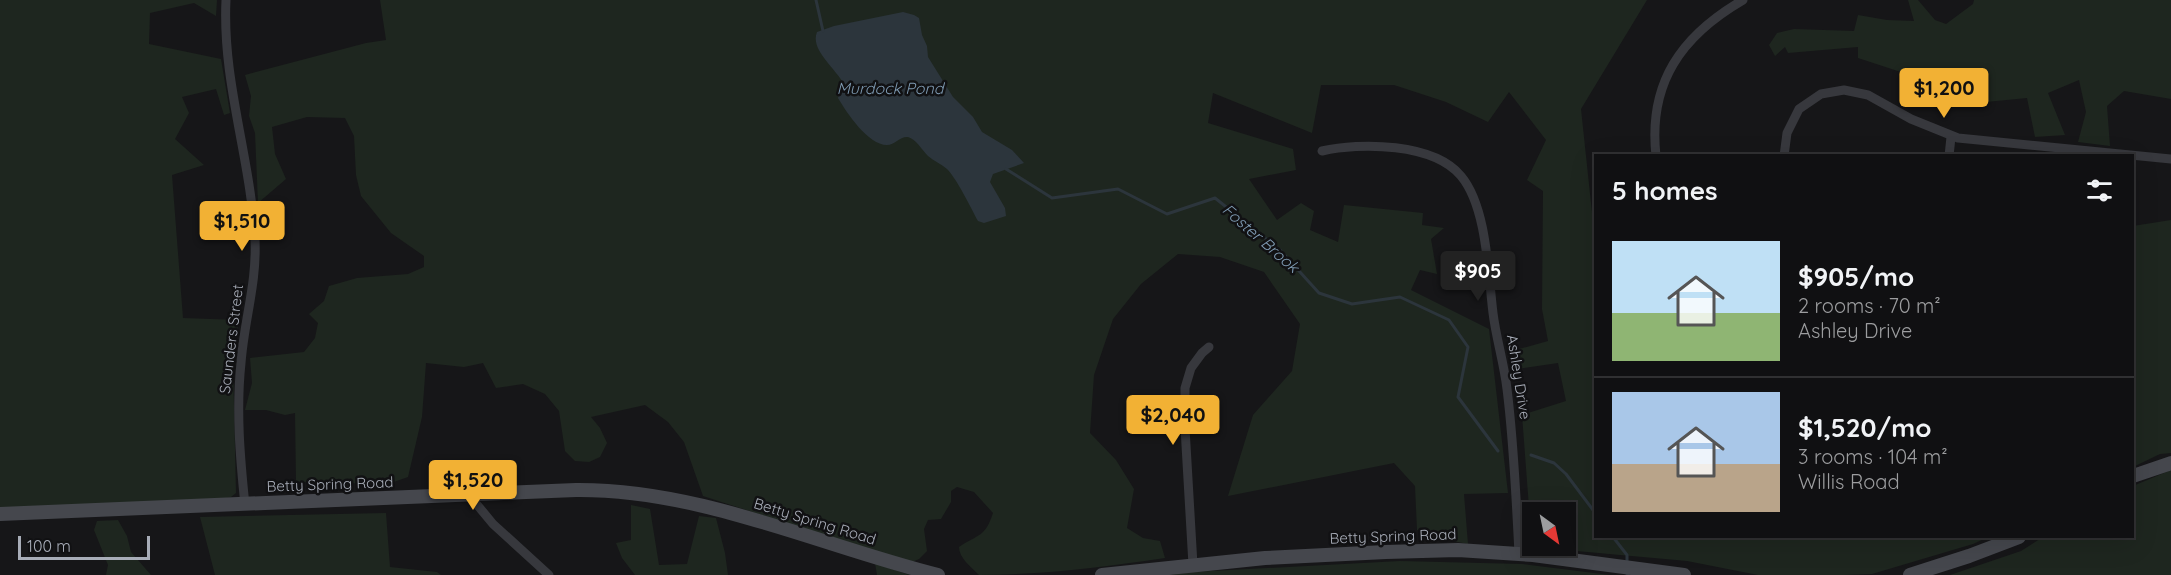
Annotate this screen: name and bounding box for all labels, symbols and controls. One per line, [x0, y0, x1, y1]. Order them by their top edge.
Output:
pin: $1,200 [1895, 68, 1993, 119]
text: $1,200 [1913, 75, 1975, 100]
water label: Murdock Pond [837, 78, 946, 98]
text: 5 homes [1612, 174, 1718, 207]
icon: filters [2083, 174, 2116, 207]
water label: Foster Brook [1219, 199, 1304, 278]
pin: $1,510 [193, 201, 291, 252]
text: $1,510 [214, 208, 270, 233]
pin: $905 [1442, 251, 1514, 302]
text: $905 [1454, 258, 1502, 283]
text: $905/mo [1798, 260, 1914, 293]
icon: home [1660, 265, 1732, 337]
street label: Saunders Street [215, 283, 247, 395]
text: 2 rooms · 70 m² [1798, 293, 1941, 318]
text: Ashley Drive [1798, 318, 1912, 343]
street label: Ashley Drive [1503, 333, 1535, 421]
pin: $2,040 [1124, 395, 1222, 446]
text: $2,040 [1140, 402, 1206, 427]
text: $1,520/mo [1798, 411, 1931, 444]
icon: home [1660, 416, 1732, 488]
text: 3 rooms · 104 m² [1798, 444, 1948, 469]
pin: $1,520 [424, 460, 522, 511]
text: $1,520 [443, 467, 503, 492]
text: Willis Road [1798, 469, 1900, 494]
street label: Betty Spring Road [266, 472, 394, 496]
street label: Betty Spring Road [752, 493, 878, 549]
north arrow [1522, 502, 1576, 556]
map controls [1522, 502, 1576, 556]
street label: Betty Spring Road [1329, 524, 1457, 548]
scale bar [18, 533, 150, 560]
text: 100 m [27, 536, 71, 556]

